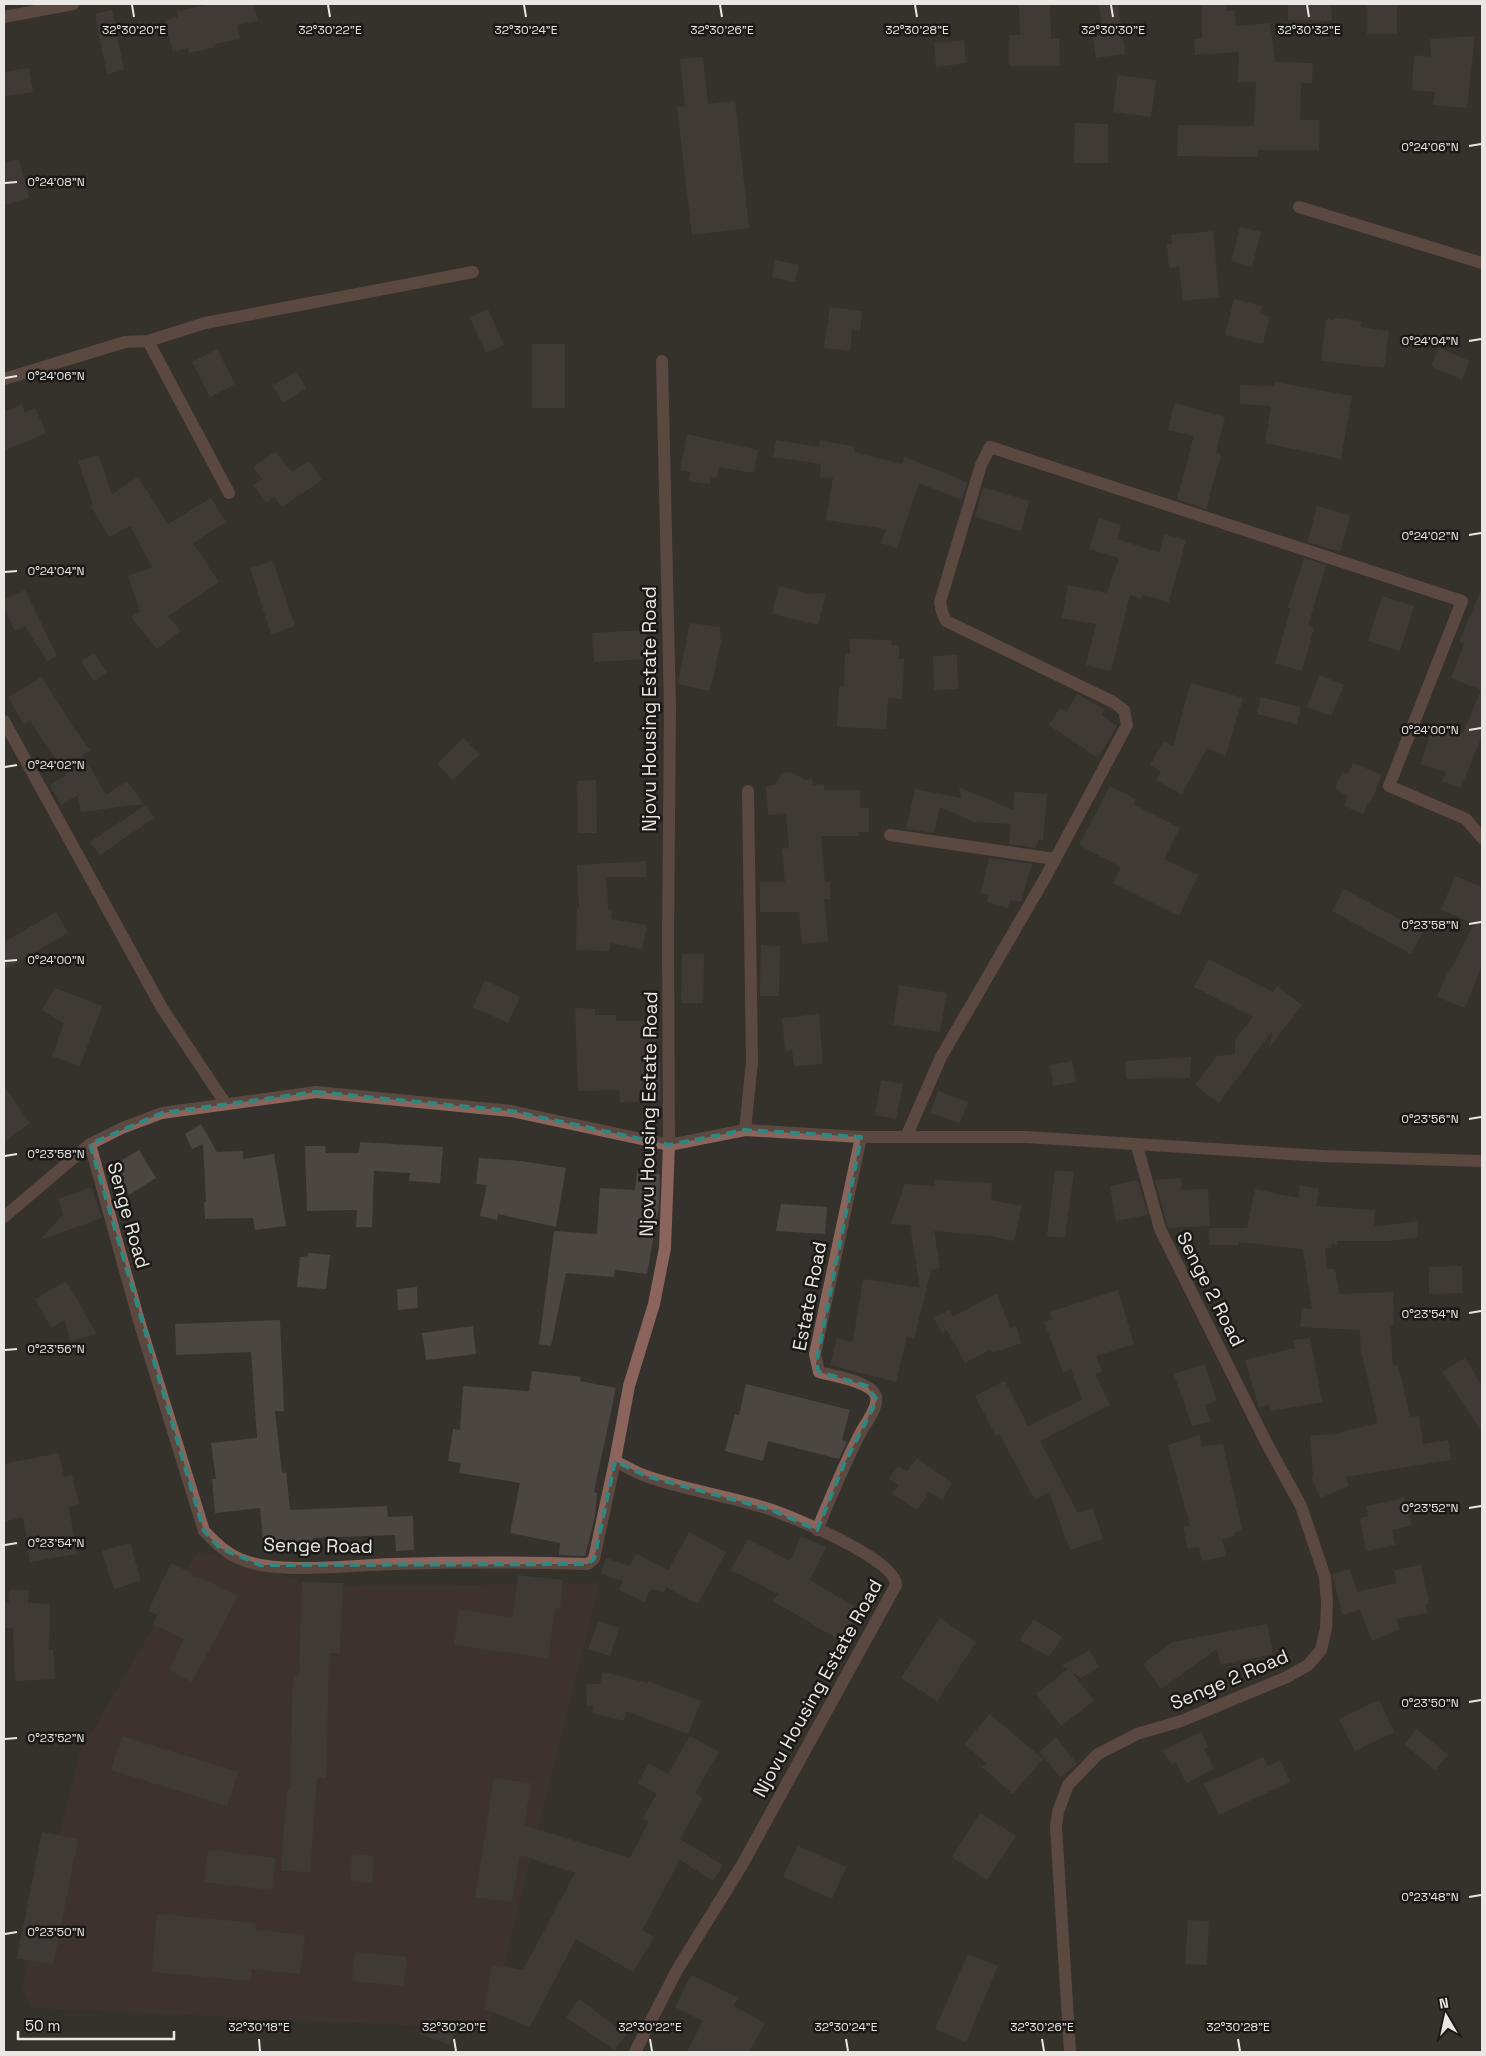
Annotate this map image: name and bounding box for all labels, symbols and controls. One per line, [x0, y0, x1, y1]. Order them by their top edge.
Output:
text: 32°30'20"E [102, 22, 166, 38]
text: 32°30'22"E [298, 22, 362, 38]
text: 32°30'24"E [495, 22, 558, 38]
text: 32°30'26"E [690, 22, 754, 38]
text: 32°30'28"E [885, 22, 949, 38]
text: 32°30'30"E [1081, 22, 1145, 38]
text: 32°30'32"E [1277, 22, 1341, 38]
text: 0°24'06"N [1401, 139, 1459, 155]
text: 0°24'08"N [27, 174, 85, 190]
text: 0°24'04"N [1401, 333, 1459, 349]
text: 0°24'06"N [27, 368, 85, 384]
text: 0°24'02"N [1401, 528, 1459, 544]
text: 0°24'04"N [27, 563, 85, 579]
street label: Njovu Housing Estate Road [637, 586, 662, 832]
text: 0°24'00"N [1401, 722, 1459, 738]
text: 0°24'02"N [27, 757, 85, 773]
text: 0°23'58"N [1401, 917, 1459, 933]
text: 0°24'00"N [27, 952, 85, 968]
street label: Njovu Housing Estate Road [634, 991, 663, 1237]
text: 0°23'56"N [1401, 1111, 1459, 1127]
text: 0°23'58"N [27, 1146, 85, 1162]
street label: Senge Road [101, 1159, 156, 1271]
street label: Senge 2 Road [1171, 1227, 1250, 1351]
street label: Estate Road [787, 1239, 832, 1353]
text: 0°23'54"N [1401, 1306, 1459, 1322]
text: 0°23'56"N [27, 1341, 85, 1357]
text: 0°23'52"N [1401, 1500, 1459, 1516]
street label: Senge Road [263, 1532, 373, 1559]
text: 0°23'54"N [27, 1535, 85, 1551]
street label: Njovu Housing Estate Road [747, 1575, 888, 1802]
street label: Senge 2 Road [1166, 1643, 1292, 1716]
text: 0°23'50"N [1401, 1695, 1459, 1711]
text: 0°23'52"N [27, 1730, 85, 1746]
text: 0°23'48"N [1401, 1889, 1459, 1905]
text: 0°23'50"N [27, 1924, 85, 1940]
north arrow [1421, 1991, 1471, 2041]
text: N [1438, 1994, 1450, 2013]
scale bar [18, 2008, 174, 2040]
text: 50 m [25, 2016, 60, 2035]
text: 32°30'18"E [228, 2019, 290, 2035]
text: 32°30'20"E [422, 2019, 486, 2035]
text: 32°30'22"E [618, 2019, 682, 2035]
text: 32°30'24"E [815, 2019, 878, 2035]
text: 32°30'26"E [1010, 2019, 1074, 2035]
text: 32°30'28"E [1206, 2019, 1270, 2035]

